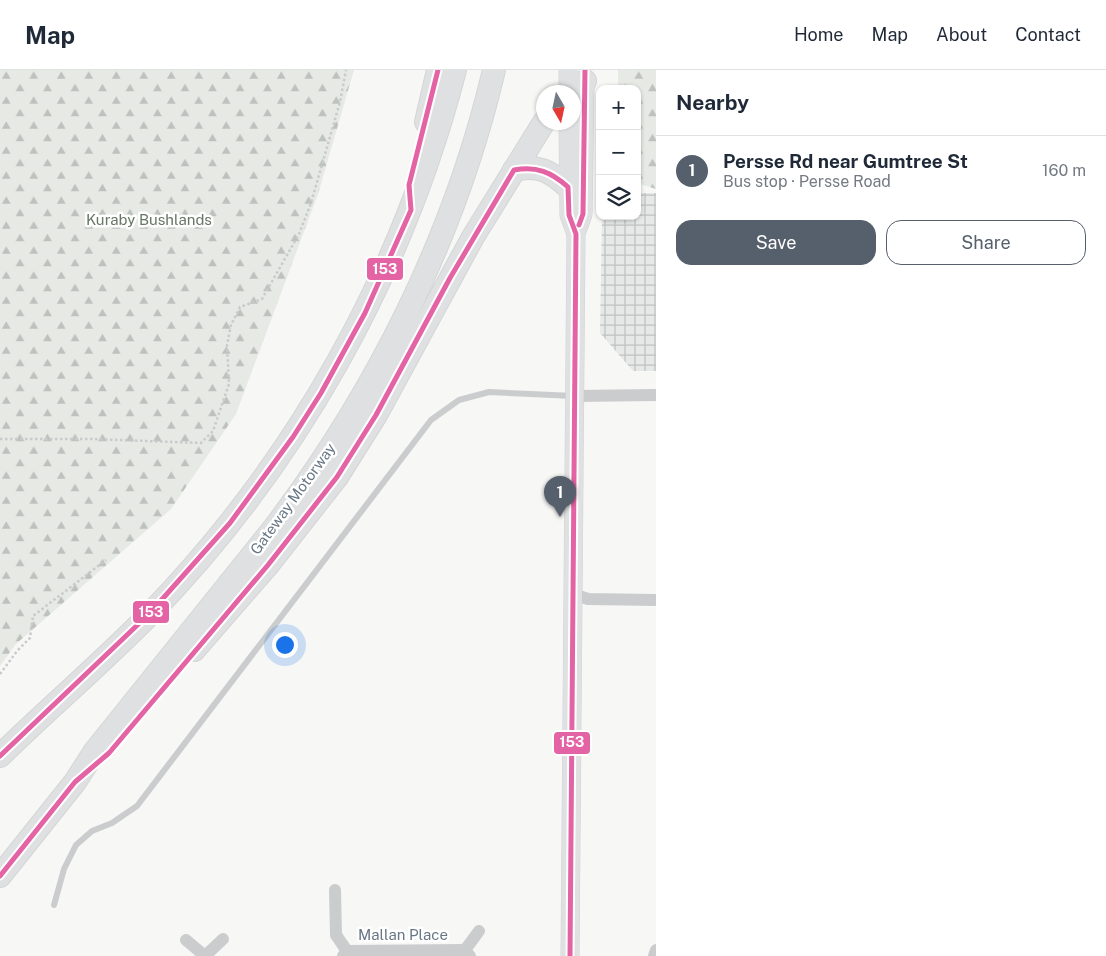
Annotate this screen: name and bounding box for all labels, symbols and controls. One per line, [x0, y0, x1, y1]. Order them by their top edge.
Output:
text: Map [25, 21, 75, 49]
text: Home [794, 24, 844, 45]
text: Map [872, 24, 908, 45]
text: About [936, 24, 987, 45]
text: Contact [1015, 24, 1081, 45]
north arrow [536, 85, 581, 130]
map controls [596, 85, 641, 220]
button: + [596, 85, 641, 130]
text: Nearby [676, 90, 749, 115]
button: − [596, 130, 641, 175]
text: Persse Rd near Gumtree St [723, 150, 968, 172]
text: 1 [689, 161, 695, 180]
text: 160 m [1042, 161, 1086, 180]
text: Bus stop · Persse Road [723, 172, 891, 191]
button: layers [596, 175, 641, 220]
park label: Kuraby Bushlands [86, 211, 212, 228]
button: Save [676, 220, 876, 265]
button: Share [886, 220, 1086, 265]
line badge: 153 [366, 257, 404, 281]
text: 153 [373, 261, 397, 277]
street label: Gateway Motorway [247, 440, 339, 558]
pin: 1 [544, 476, 576, 517]
line badge: 153 [132, 600, 170, 624]
text: 153 [139, 604, 163, 620]
your location [272, 632, 298, 658]
line badge: 153 [553, 731, 591, 755]
text: 153 [560, 734, 584, 750]
street label: Mallan Place [358, 926, 448, 943]

